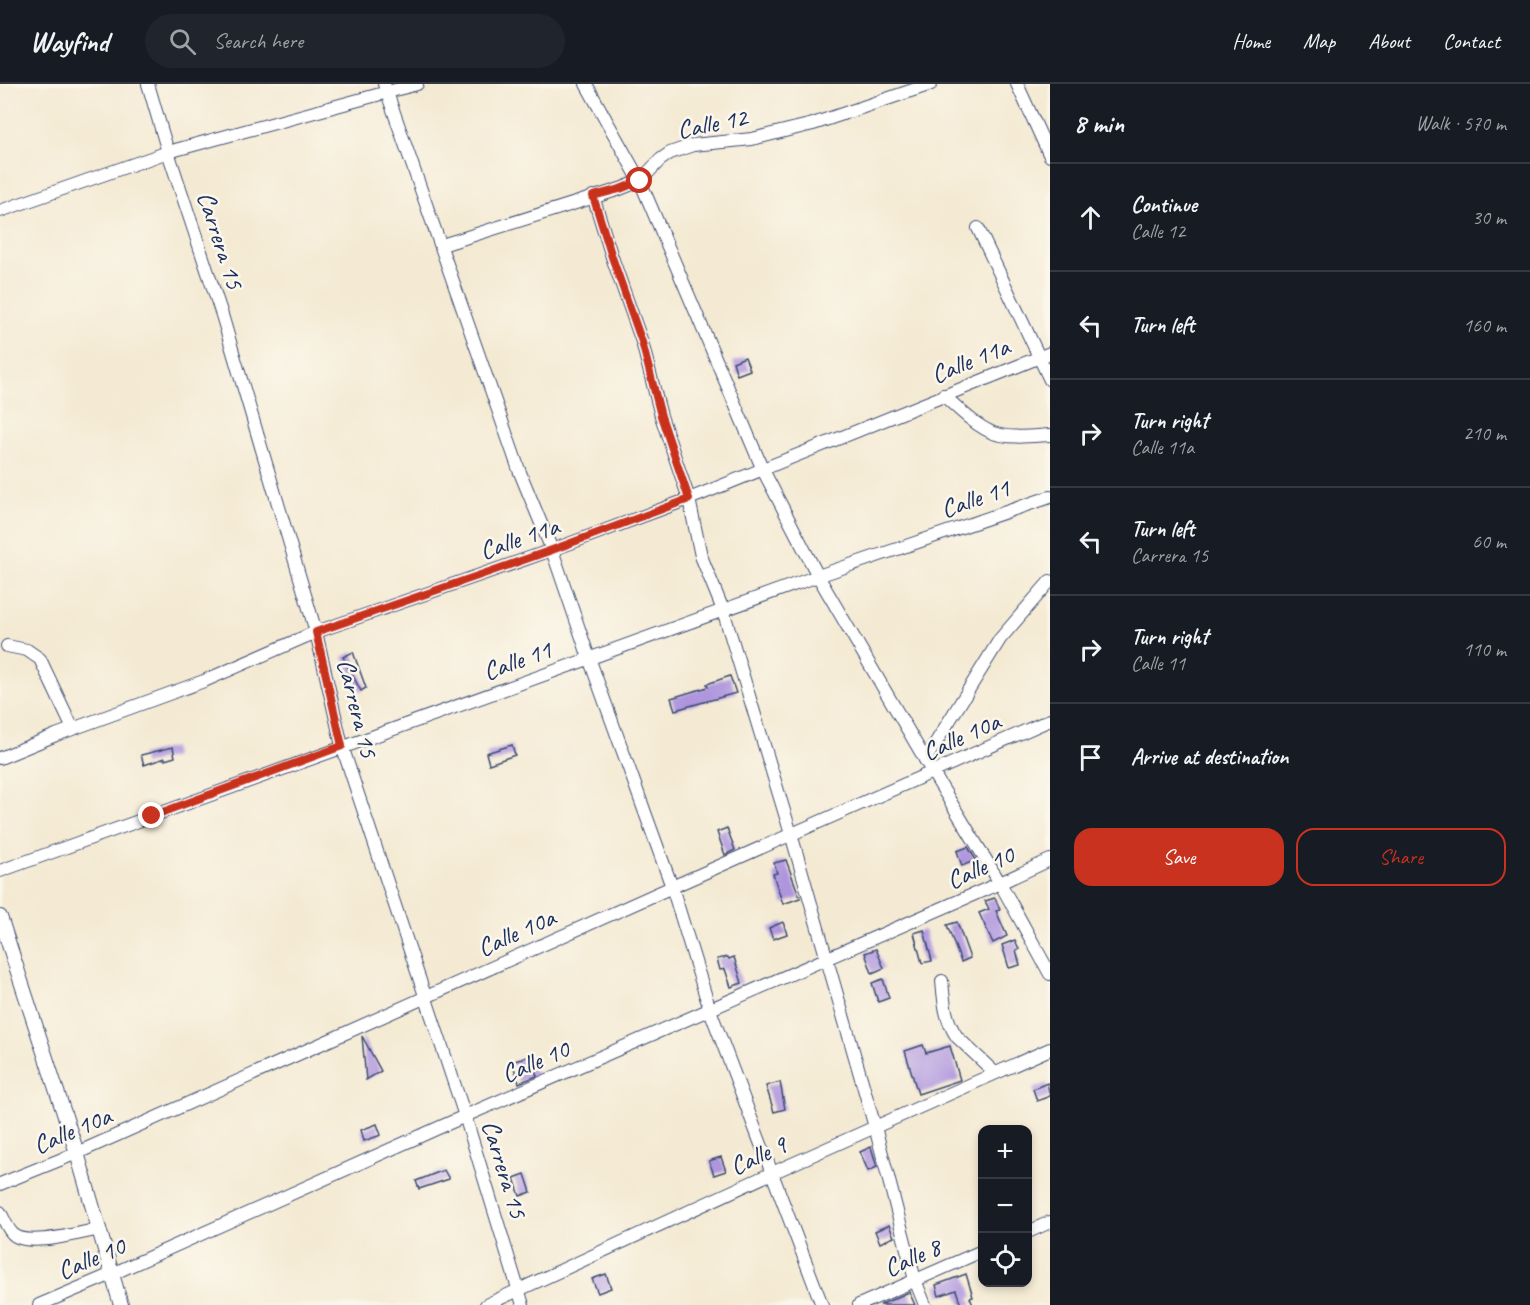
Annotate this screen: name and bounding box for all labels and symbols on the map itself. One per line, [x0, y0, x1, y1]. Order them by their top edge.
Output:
street label: Calle 12 [674, 100, 752, 146]
route start [626, 167, 652, 193]
street label: Carrera 15 [189, 187, 252, 294]
street label: Calle 11a [926, 329, 1016, 391]
street label: Calle 11 [936, 471, 1015, 526]
street label: Calle 11a [475, 509, 565, 567]
street label: Calle 11 [478, 632, 557, 688]
street label: Carrera 15 [329, 655, 386, 762]
street label: Calle 10a [917, 704, 1007, 768]
route end [138, 802, 164, 828]
street label: Calle 10 [941, 837, 1021, 897]
street label: Calle 10a [472, 900, 562, 964]
street label: Calle 10 [496, 1032, 576, 1090]
street label: Calle 10a [28, 1099, 118, 1162]
street label: Carrera 15 [474, 1116, 535, 1223]
street label: Calle 9 [725, 1127, 794, 1183]
street label: Calle 10 [52, 1229, 132, 1287]
street label: Calle 8 [879, 1229, 948, 1285]

